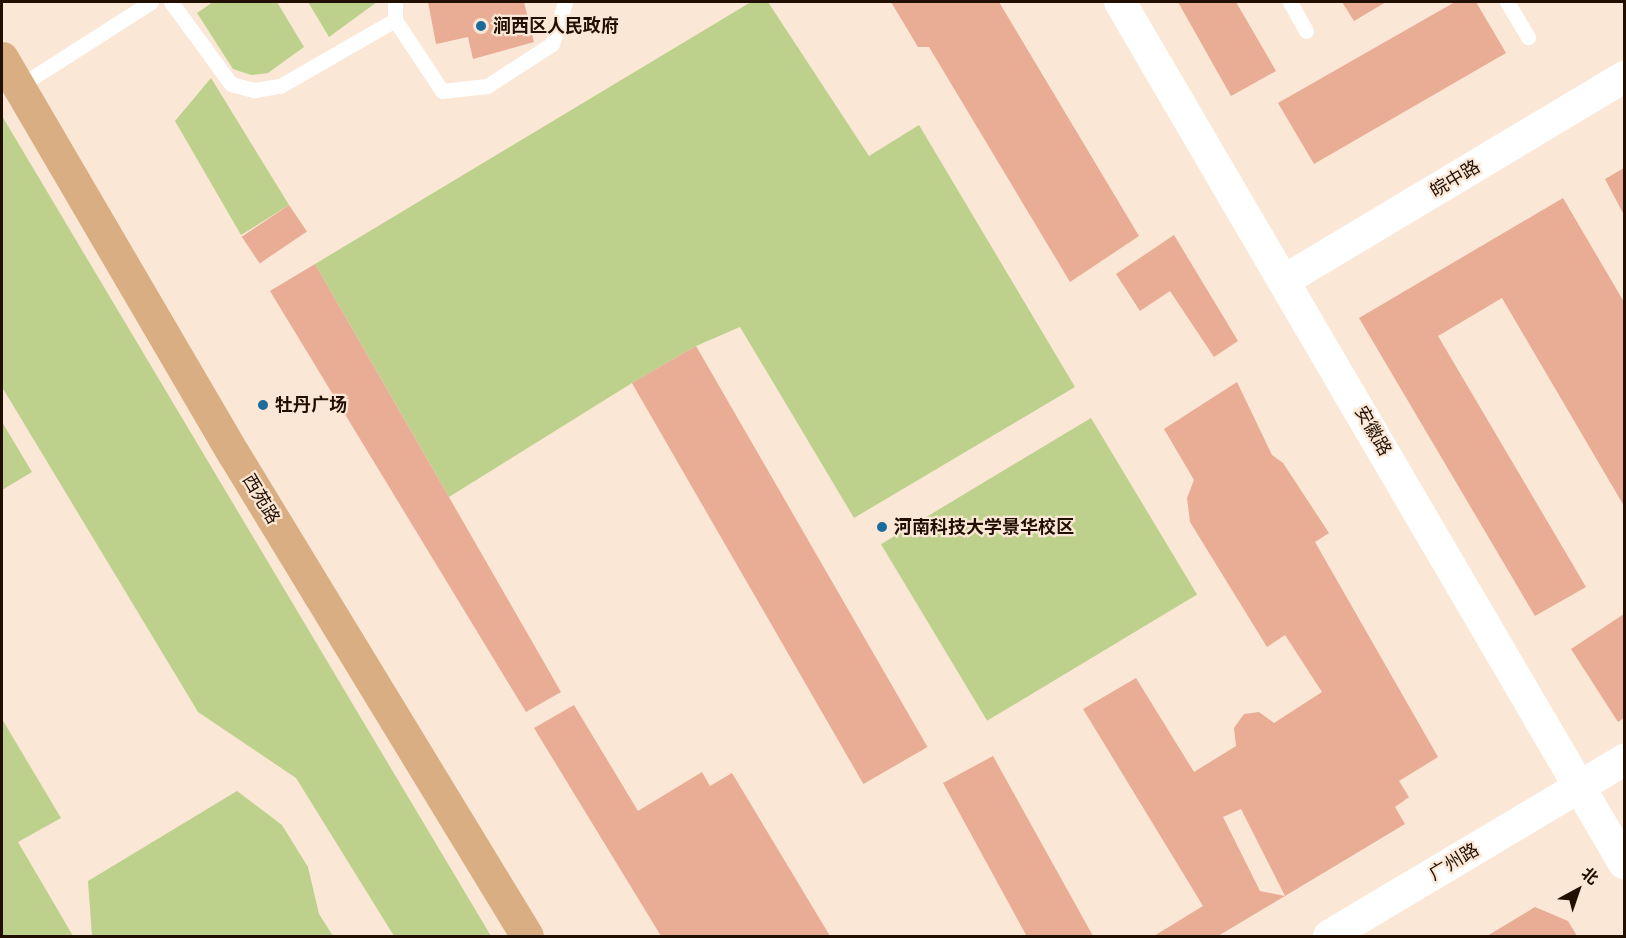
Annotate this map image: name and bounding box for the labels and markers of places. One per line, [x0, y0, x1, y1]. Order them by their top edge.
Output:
place label: 涧西区人民政府 [493, 15, 619, 37]
marker: 涧西区人民政府 [474, 19, 488, 33]
place label: 牡丹广场 [275, 394, 347, 416]
marker: 牡丹广场 [256, 398, 270, 412]
place label: 河南科技大学景华校区 [894, 516, 1074, 538]
marker: 河南科技大学景华校区 [875, 520, 889, 534]

